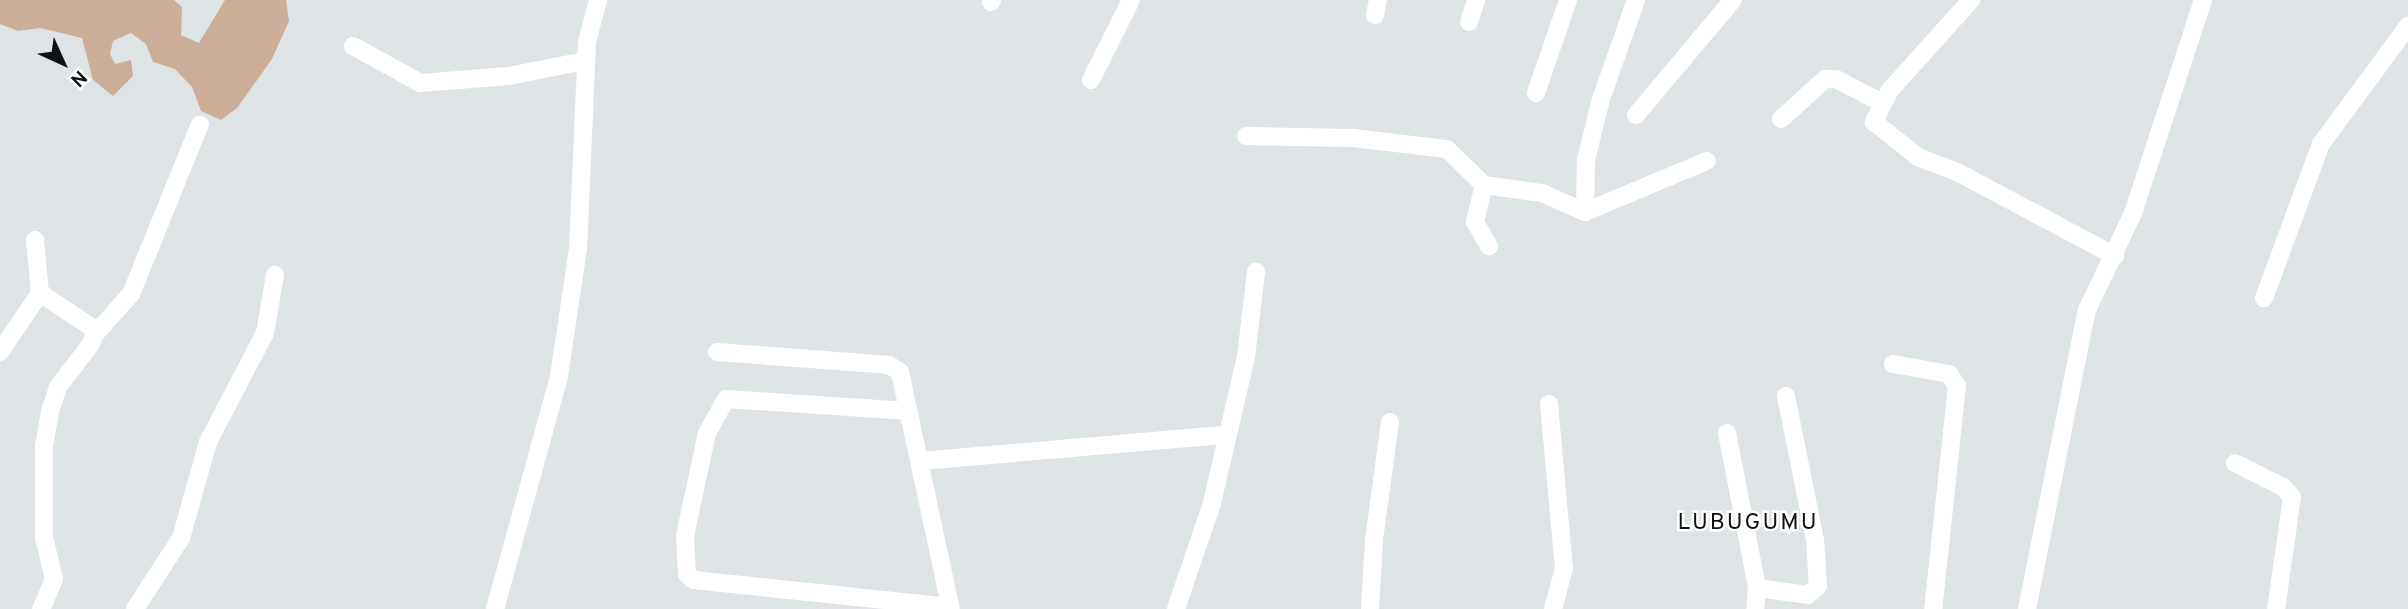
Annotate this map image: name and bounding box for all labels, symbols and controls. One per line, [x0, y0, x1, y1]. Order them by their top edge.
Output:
north arrow [28, 28, 98, 98]
text: N [65, 65, 91, 91]
district label: LUBUGUMU [1678, 510, 1818, 538]

